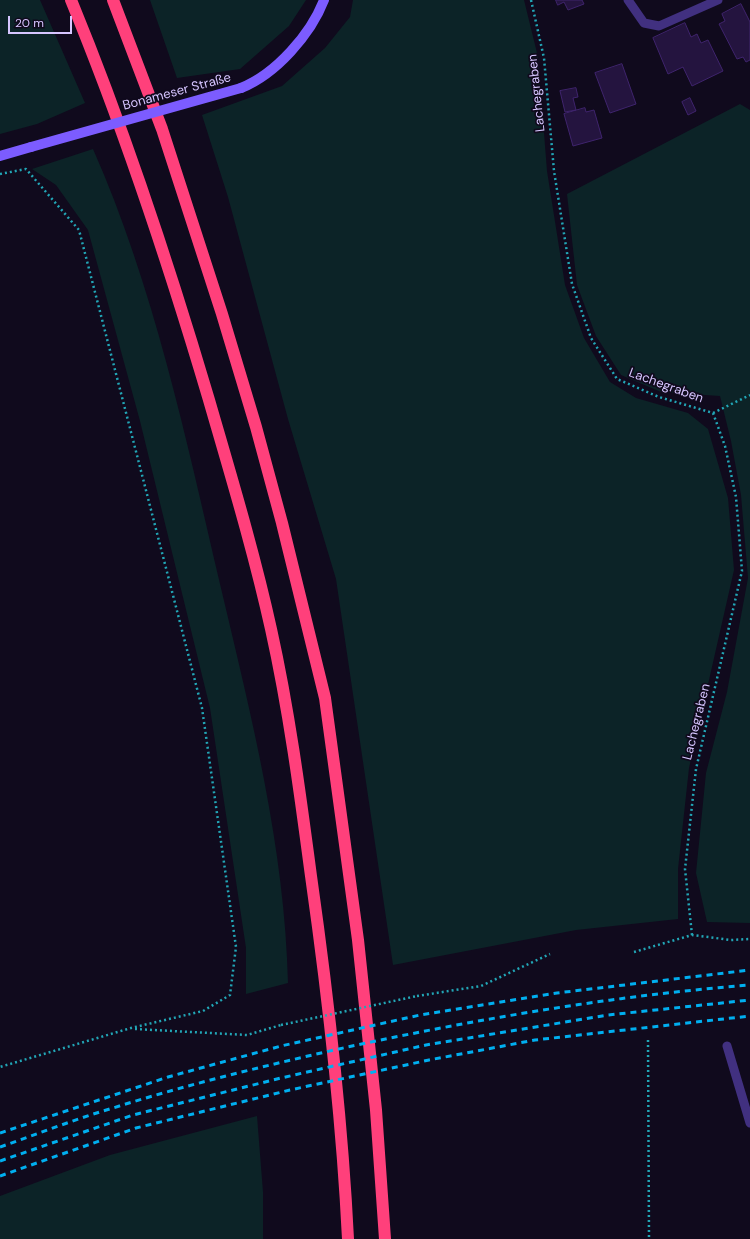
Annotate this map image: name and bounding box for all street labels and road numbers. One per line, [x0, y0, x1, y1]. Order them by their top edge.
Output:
street label: Lachegraben [525, 53, 549, 133]
street label: Bonameser Straße [121, 70, 233, 114]
street label: Lachegraben [627, 365, 705, 407]
street label: Lachegraben [680, 682, 714, 762]

